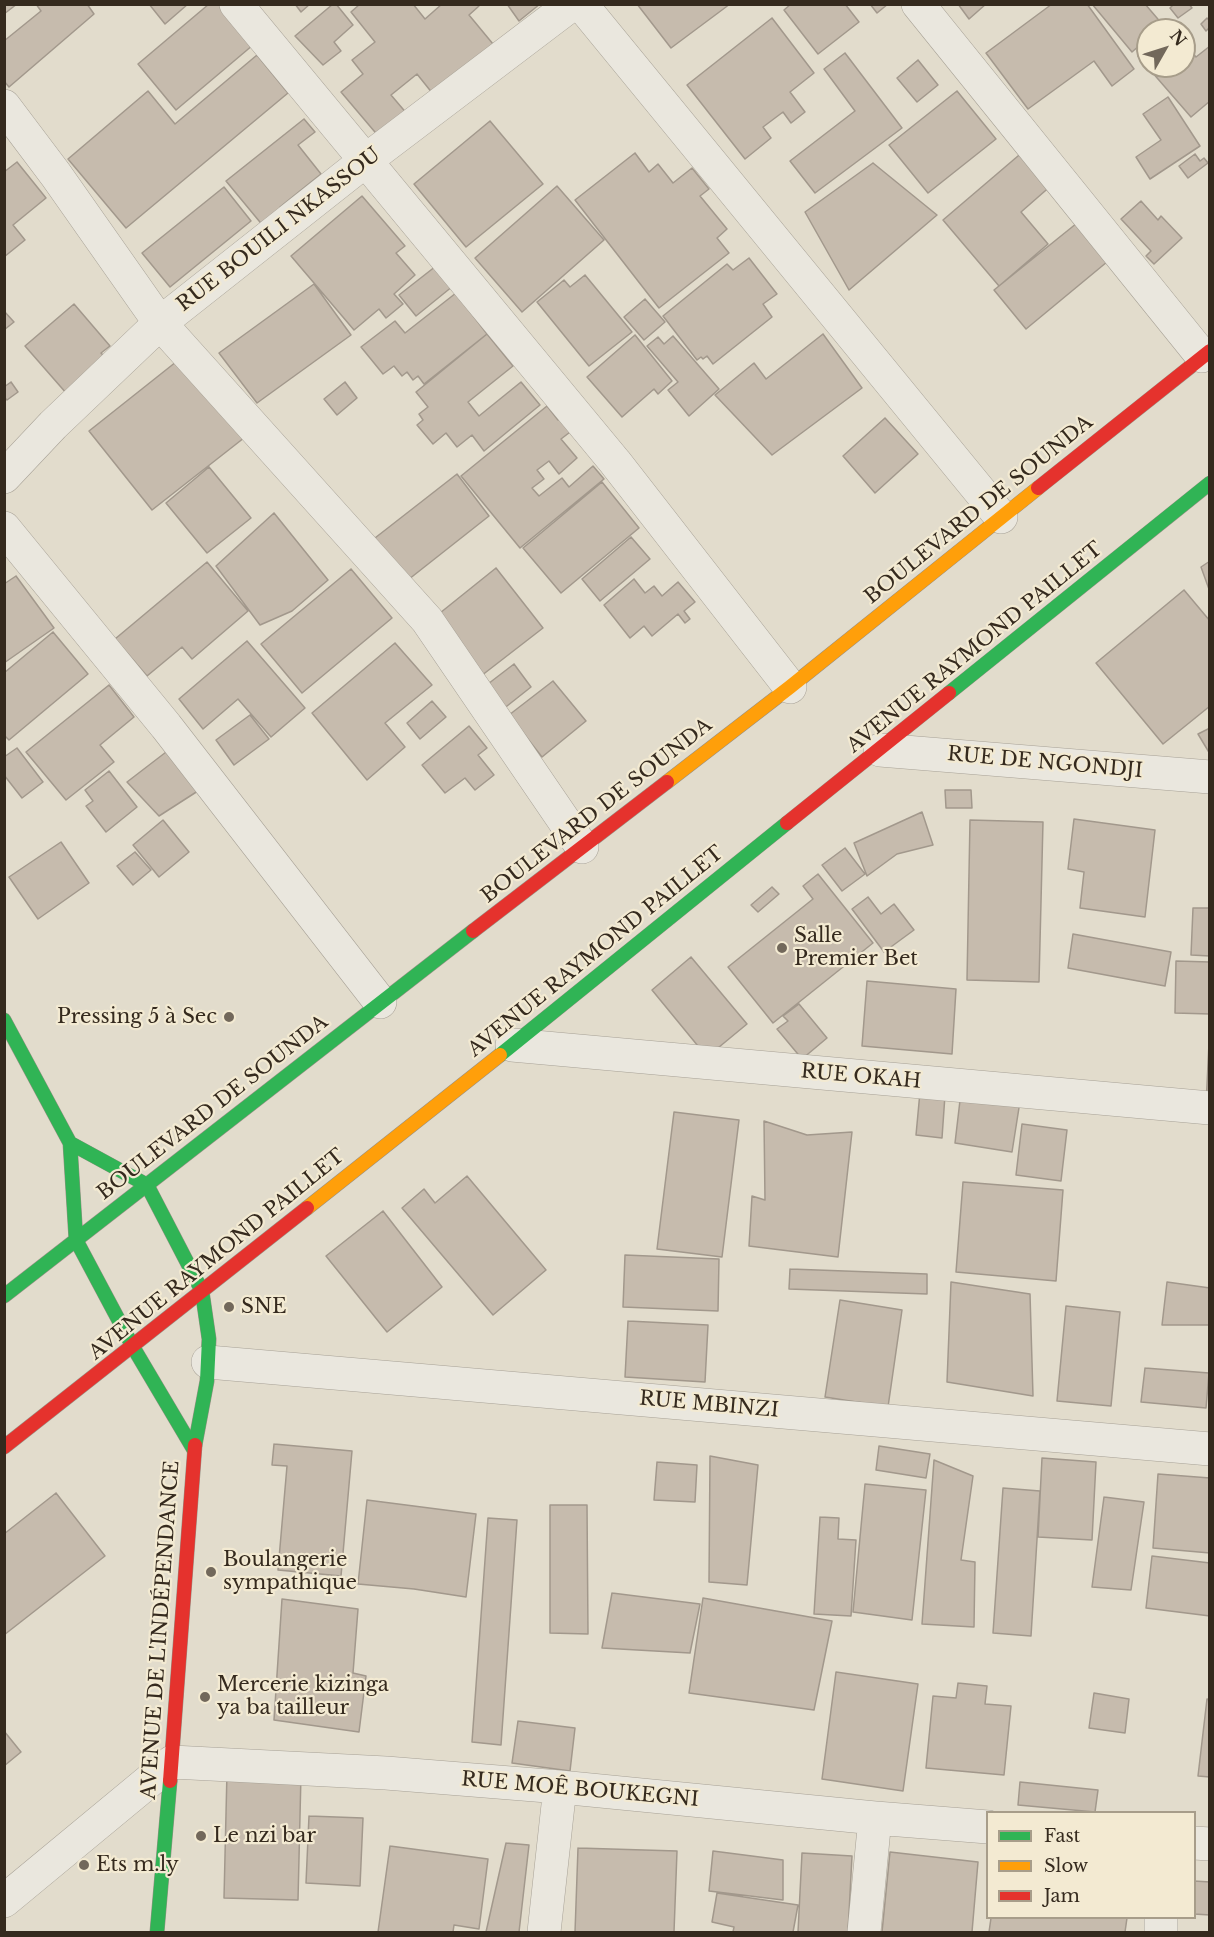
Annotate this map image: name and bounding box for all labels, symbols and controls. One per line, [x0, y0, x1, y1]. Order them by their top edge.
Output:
north arrow [1136, 18, 1196, 78]
text: N [1166, 26, 1191, 50]
street label: RUE BOUILI NKASSOU [172, 143, 386, 317]
street label: BOULEVARD DE SOUNDA [860, 411, 1098, 609]
street label: AVENUE RAYMOND PAILLET [842, 537, 1108, 759]
street label: BOULEVARD DE SOUNDA [477, 713, 717, 909]
street label: RUE DE NGONDJI [946, 743, 1144, 783]
street label: AVENUE RAYMOND PAILLET [463, 841, 729, 1063]
place label: Salle Premier Bet [794, 924, 918, 971]
marker: Salle Premier Bet [775, 941, 789, 955]
place label: Pressing 5 à Sec [57, 1005, 217, 1029]
street label: BOULEVARD DE SOUNDA [93, 1010, 333, 1206]
marker: Pressing 5 à Sec [222, 1010, 236, 1024]
street label: RUE OKAH [800, 1060, 922, 1094]
street label: AVENUE RAYMOND PAILLET [84, 1144, 350, 1366]
place label: SNE [241, 1295, 286, 1319]
marker: SNE [222, 1300, 236, 1314]
street label: RUE MBINZI [638, 1387, 780, 1423]
street label: AVENUE DE L'INDÉPENDANCE [137, 1460, 185, 1800]
place label: Boulangerie sympathique [223, 1548, 357, 1595]
marker: Boulangerie sympathique [204, 1565, 218, 1579]
place label: Mercerie kizinga ya ba tailleur [217, 1673, 389, 1720]
marker: Mercerie kizinga ya ba tailleur [198, 1690, 212, 1704]
street label: RUE MOÊ BOUKEGNI [460, 1768, 700, 1812]
legend [986, 1811, 1196, 1919]
place label: Le nzi bar [213, 1824, 316, 1848]
text: Fast [1044, 1825, 1080, 1847]
marker: Le nzi bar [194, 1829, 208, 1843]
place label: Ets m.ly [96, 1853, 179, 1877]
text: Slow [1044, 1855, 1088, 1877]
marker: Ets m.ly [77, 1858, 91, 1872]
text: Jam [1044, 1885, 1080, 1907]

